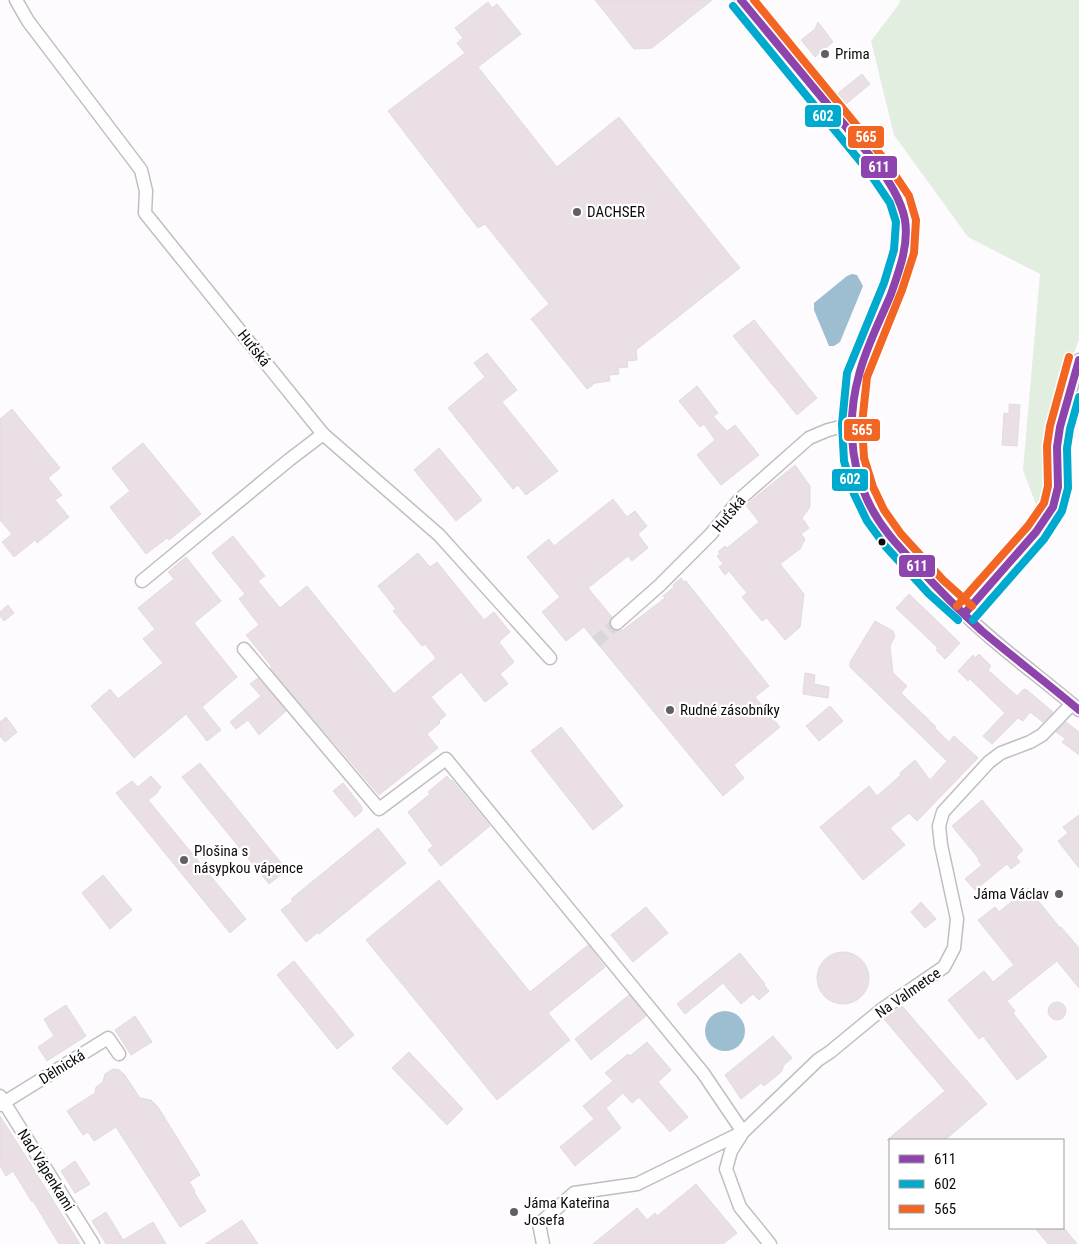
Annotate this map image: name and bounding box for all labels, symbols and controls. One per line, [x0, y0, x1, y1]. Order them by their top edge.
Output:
place label: Prima [835, 45, 870, 63]
marker: Prima [819, 48, 831, 60]
line badge: 602 [804, 104, 842, 128]
text: 602 [812, 108, 834, 124]
line badge: 565 [847, 125, 885, 149]
text: 565 [855, 129, 877, 145]
line badge: 611 [860, 155, 898, 179]
text: 611 [868, 159, 890, 175]
place label: DACHSER [587, 203, 645, 221]
marker: DACHSER [571, 206, 583, 218]
street label: Huťská [234, 326, 274, 370]
line badge: 565 [843, 418, 881, 442]
text: 565 [851, 422, 873, 438]
line badge: 602 [831, 468, 869, 492]
text: 602 [839, 471, 861, 487]
street label: Huťská [709, 492, 749, 536]
unlabelled marker [877, 537, 887, 547]
line badge: 611 [898, 554, 936, 578]
text: 611 [906, 558, 928, 574]
place label: Rudné zásobníky [680, 701, 780, 719]
marker: Rudné zásobníky [664, 704, 676, 716]
place label: Plošina s násypkou vápence [194, 842, 303, 877]
marker: Plošina s násypkou vápence [178, 854, 190, 866]
place label: Jáma Václav [974, 885, 1050, 903]
marker: Jáma Václav [1053, 888, 1065, 900]
street label: Na Valmetce [872, 964, 944, 1022]
street label: Dělnická [36, 1046, 88, 1088]
street label: Nad Vápenkami [14, 1126, 78, 1214]
legend [889, 1139, 1064, 1229]
text: 611 [934, 1150, 956, 1168]
text: 602 [934, 1175, 956, 1193]
place label: Jáma Kateřina Josefa [524, 1194, 610, 1229]
text: 565 [934, 1200, 956, 1218]
marker: Jáma Kateřina Josefa [508, 1206, 520, 1218]

